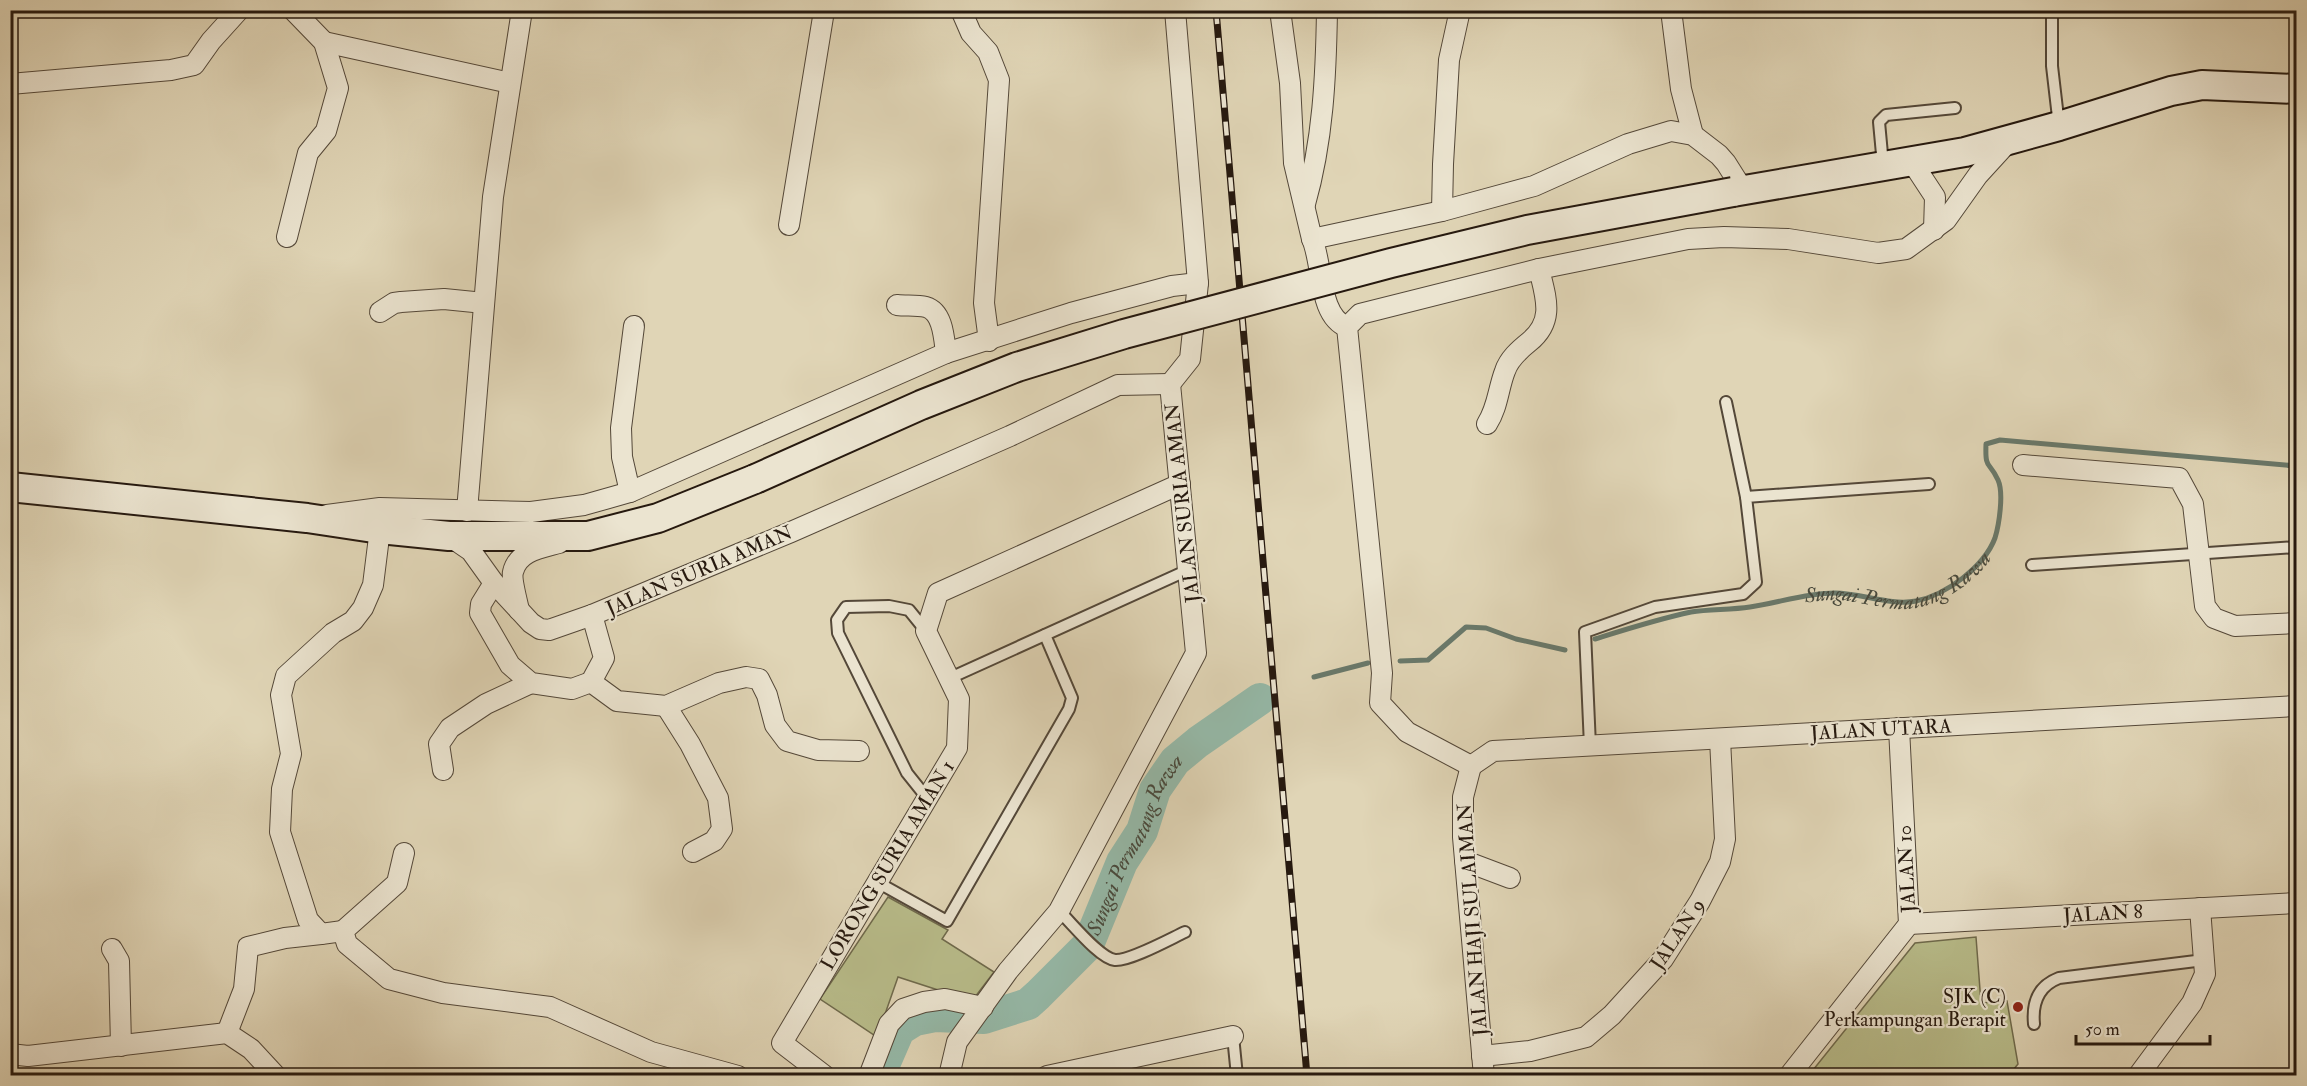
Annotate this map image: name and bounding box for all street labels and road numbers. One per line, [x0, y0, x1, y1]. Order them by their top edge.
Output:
street label: JALAN SURIA AMAN [1160, 402, 1206, 605]
street label: JALAN SURIA AMAN [601, 520, 796, 621]
street label: JALAN UTARA [1809, 713, 1952, 746]
street label: LORONG SURIA AMAN 1 [815, 756, 960, 975]
street label: JALAN HAJI SULAIMAN [1452, 803, 1493, 1038]
street label: JALAN 10 [1892, 825, 1921, 914]
street label: JALAN 9 [1644, 894, 1710, 976]
street label: JALAN 8 [2061, 899, 2144, 928]

